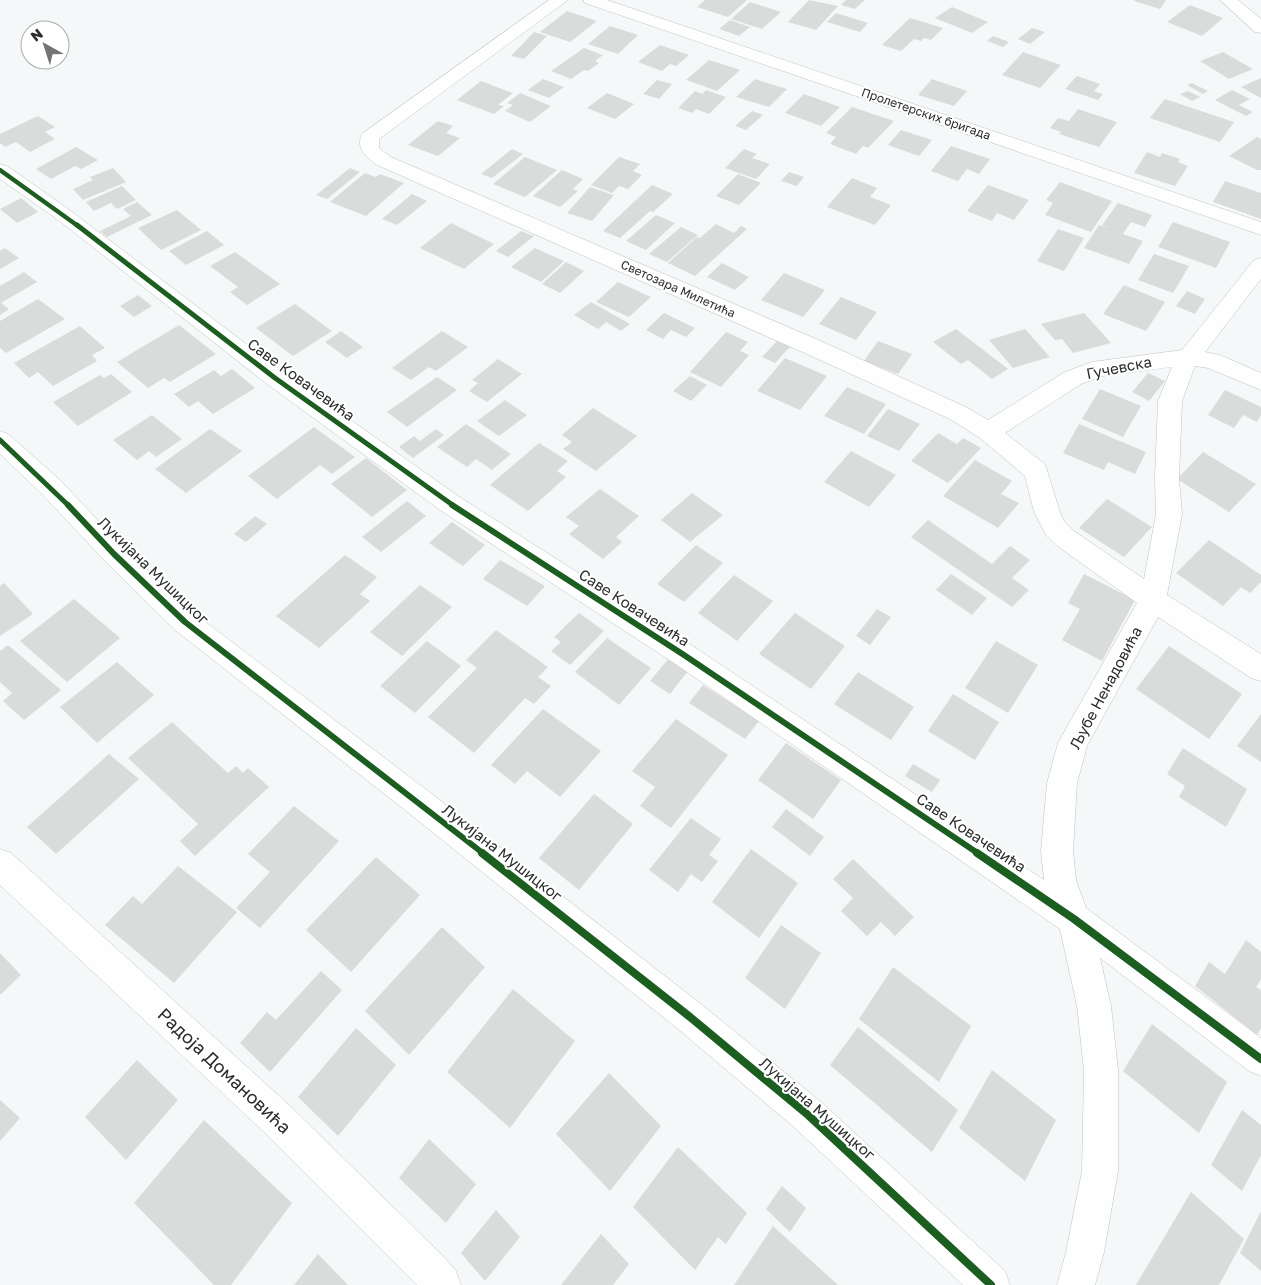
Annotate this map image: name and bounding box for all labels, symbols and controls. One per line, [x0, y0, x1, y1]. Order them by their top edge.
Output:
north arrow [20, 20, 70, 70]
text: N [27, 25, 46, 44]
street label: Пролетерских бригада [859, 84, 993, 143]
street label: Светозара Милетића [619, 256, 738, 321]
street label: Саве Ковачевића [244, 334, 359, 424]
street label: Гучевска [1085, 352, 1153, 382]
street label: Лукијана Мушицког [95, 513, 213, 628]
street label: Саве Ковачевића [576, 565, 693, 650]
street label: Љубе Ненадовића [1065, 623, 1145, 752]
street label: Саве Ковачевића [913, 789, 1030, 875]
street label: Лукијана Мушицког [439, 800, 566, 905]
street label: Радоја Домановића [153, 1003, 296, 1138]
street label: Лукијана Мушицког [756, 1053, 879, 1163]

